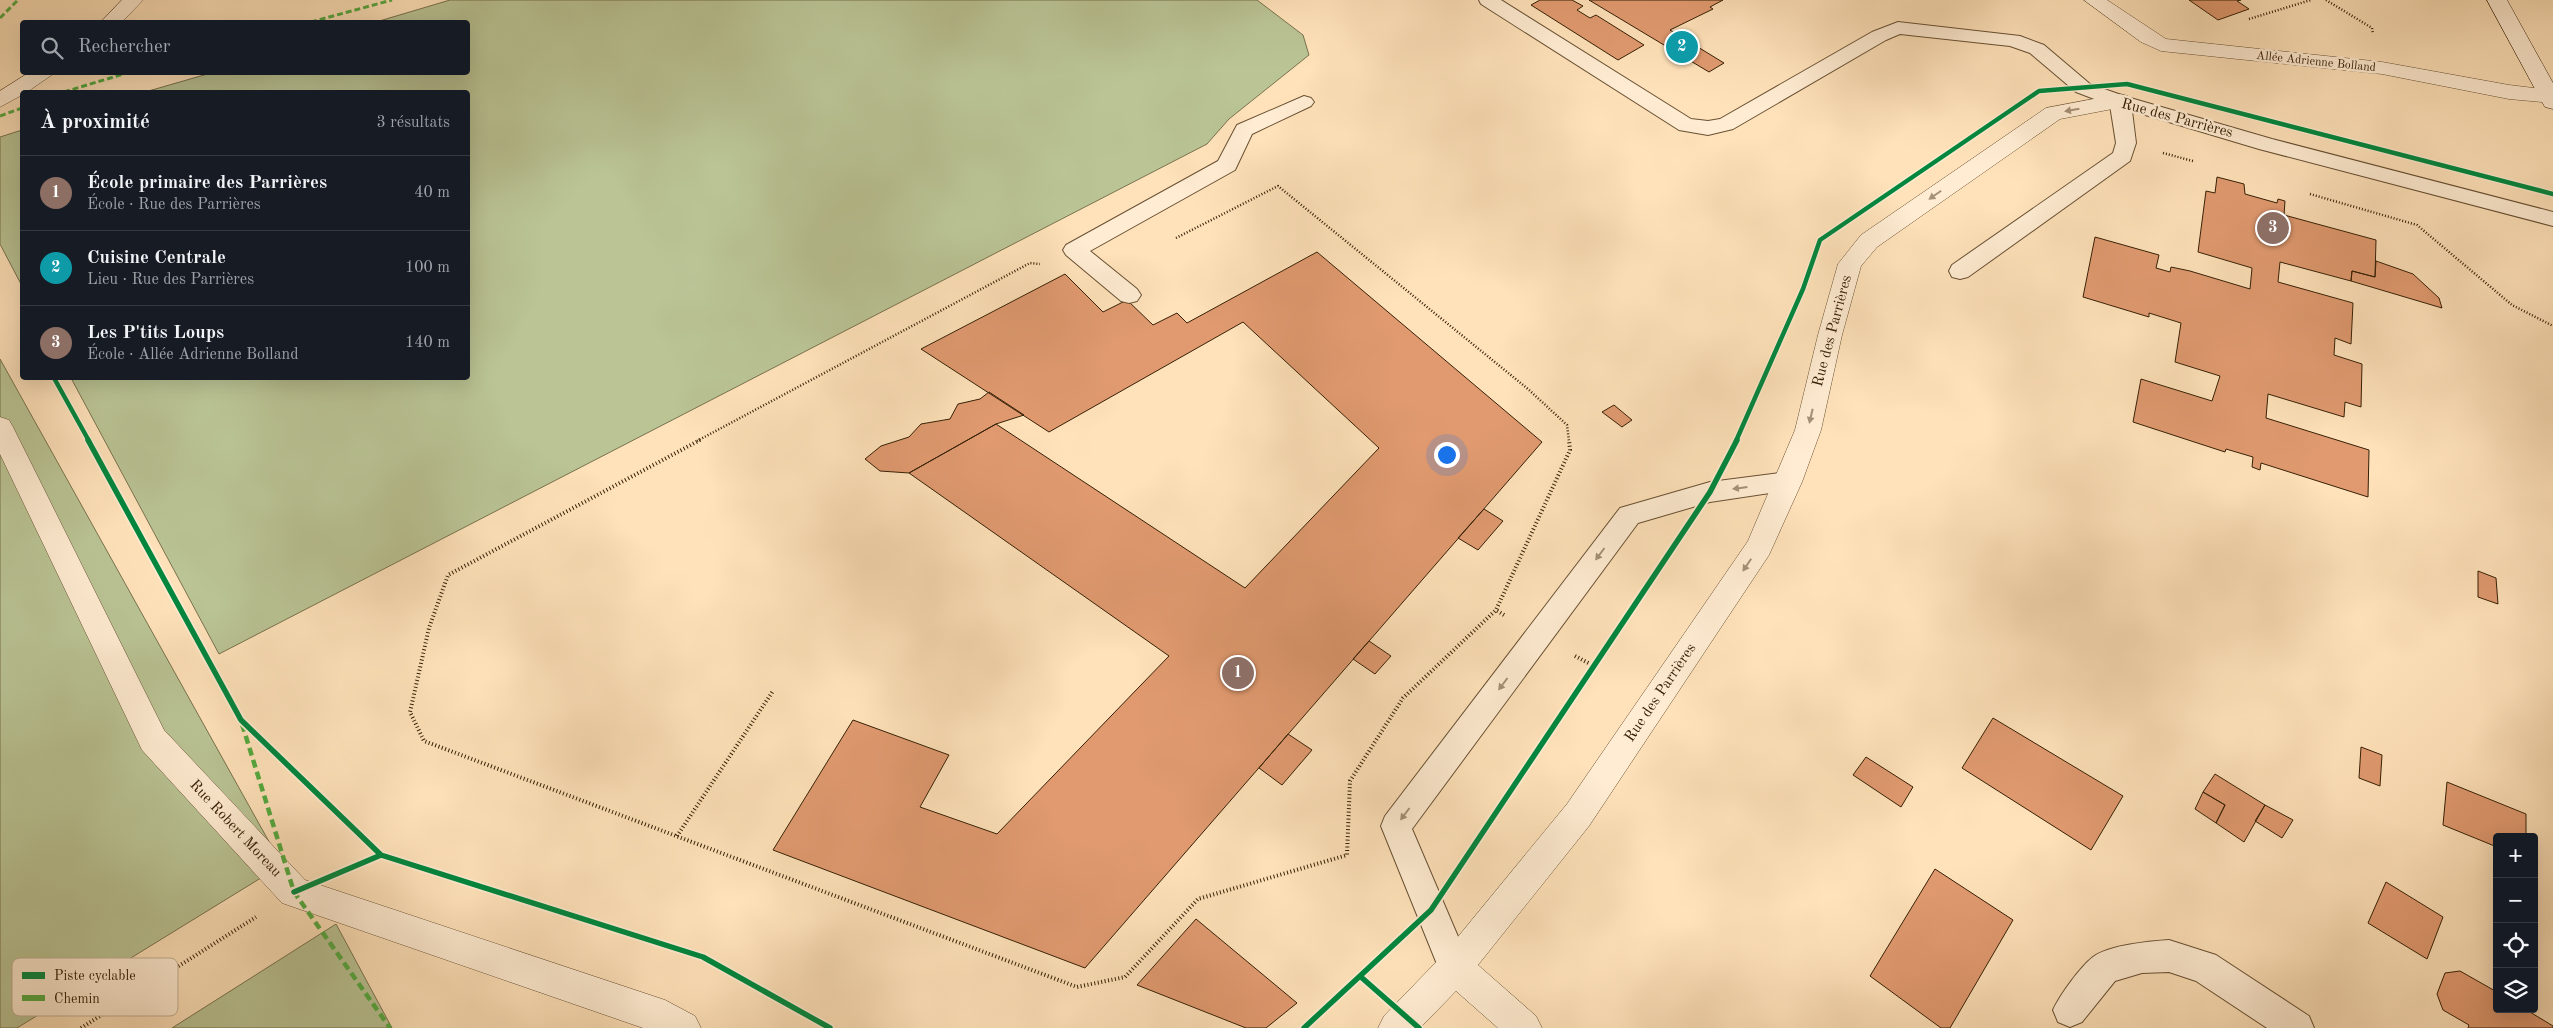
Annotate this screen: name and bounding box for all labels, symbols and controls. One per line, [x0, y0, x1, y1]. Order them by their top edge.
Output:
search box [20, 20, 470, 75]
pin: 2 [1666, 28, 1698, 66]
icon: search [38, 34, 66, 62]
text: Rechercher [78, 38, 171, 57]
street label: Allée Adrienne Bolland [2256, 50, 2376, 74]
street label: Rue des Parrières [2119, 97, 2235, 141]
one-way arrow [2063, 106, 2079, 114]
text: À proximité [40, 112, 150, 133]
text: 3 résultats [376, 115, 450, 131]
text: École primaire des Parrières [87, 174, 327, 193]
text: 1 [51, 185, 61, 201]
text: 40 m [414, 185, 450, 201]
one-way arrow [1928, 190, 1942, 200]
text: École · Rue des Parrières [87, 197, 261, 213]
pin: 3 [2257, 209, 2289, 247]
text: Cuisine Centrale [87, 249, 226, 268]
text: 2 [51, 260, 61, 276]
text: 100 m [405, 260, 450, 276]
text: Lieu · Rue des Parrières [87, 272, 254, 288]
street label: Rue des Parrières [1811, 273, 1855, 389]
text: Les P'tits Loups [87, 324, 224, 343]
text: 3 [51, 335, 61, 351]
text: 140 m [405, 335, 450, 351]
text: École · Allée Adrienne Bolland [87, 347, 299, 363]
one-way arrow [1807, 409, 1815, 424]
your location [1434, 442, 1460, 468]
one-way arrow [1732, 484, 1748, 492]
one-way arrow [1595, 547, 1606, 560]
one-way arrow [1742, 558, 1752, 572]
street label: Rue des Parrières [1623, 641, 1699, 745]
pin: 1 [1222, 654, 1254, 692]
one-way arrow [1498, 677, 1508, 691]
street label: Rue Robert Moreau [186, 778, 284, 880]
one-way arrow [1400, 807, 1411, 820]
map controls [2493, 833, 2538, 1013]
button: + [2493, 833, 2538, 878]
button: − [2493, 878, 2538, 923]
button: locate [2493, 923, 2538, 968]
legend [12, 958, 178, 1016]
button: layers [2493, 968, 2538, 1013]
text: Piste cyclable [54, 969, 136, 983]
text: Chemin [54, 992, 100, 1006]

